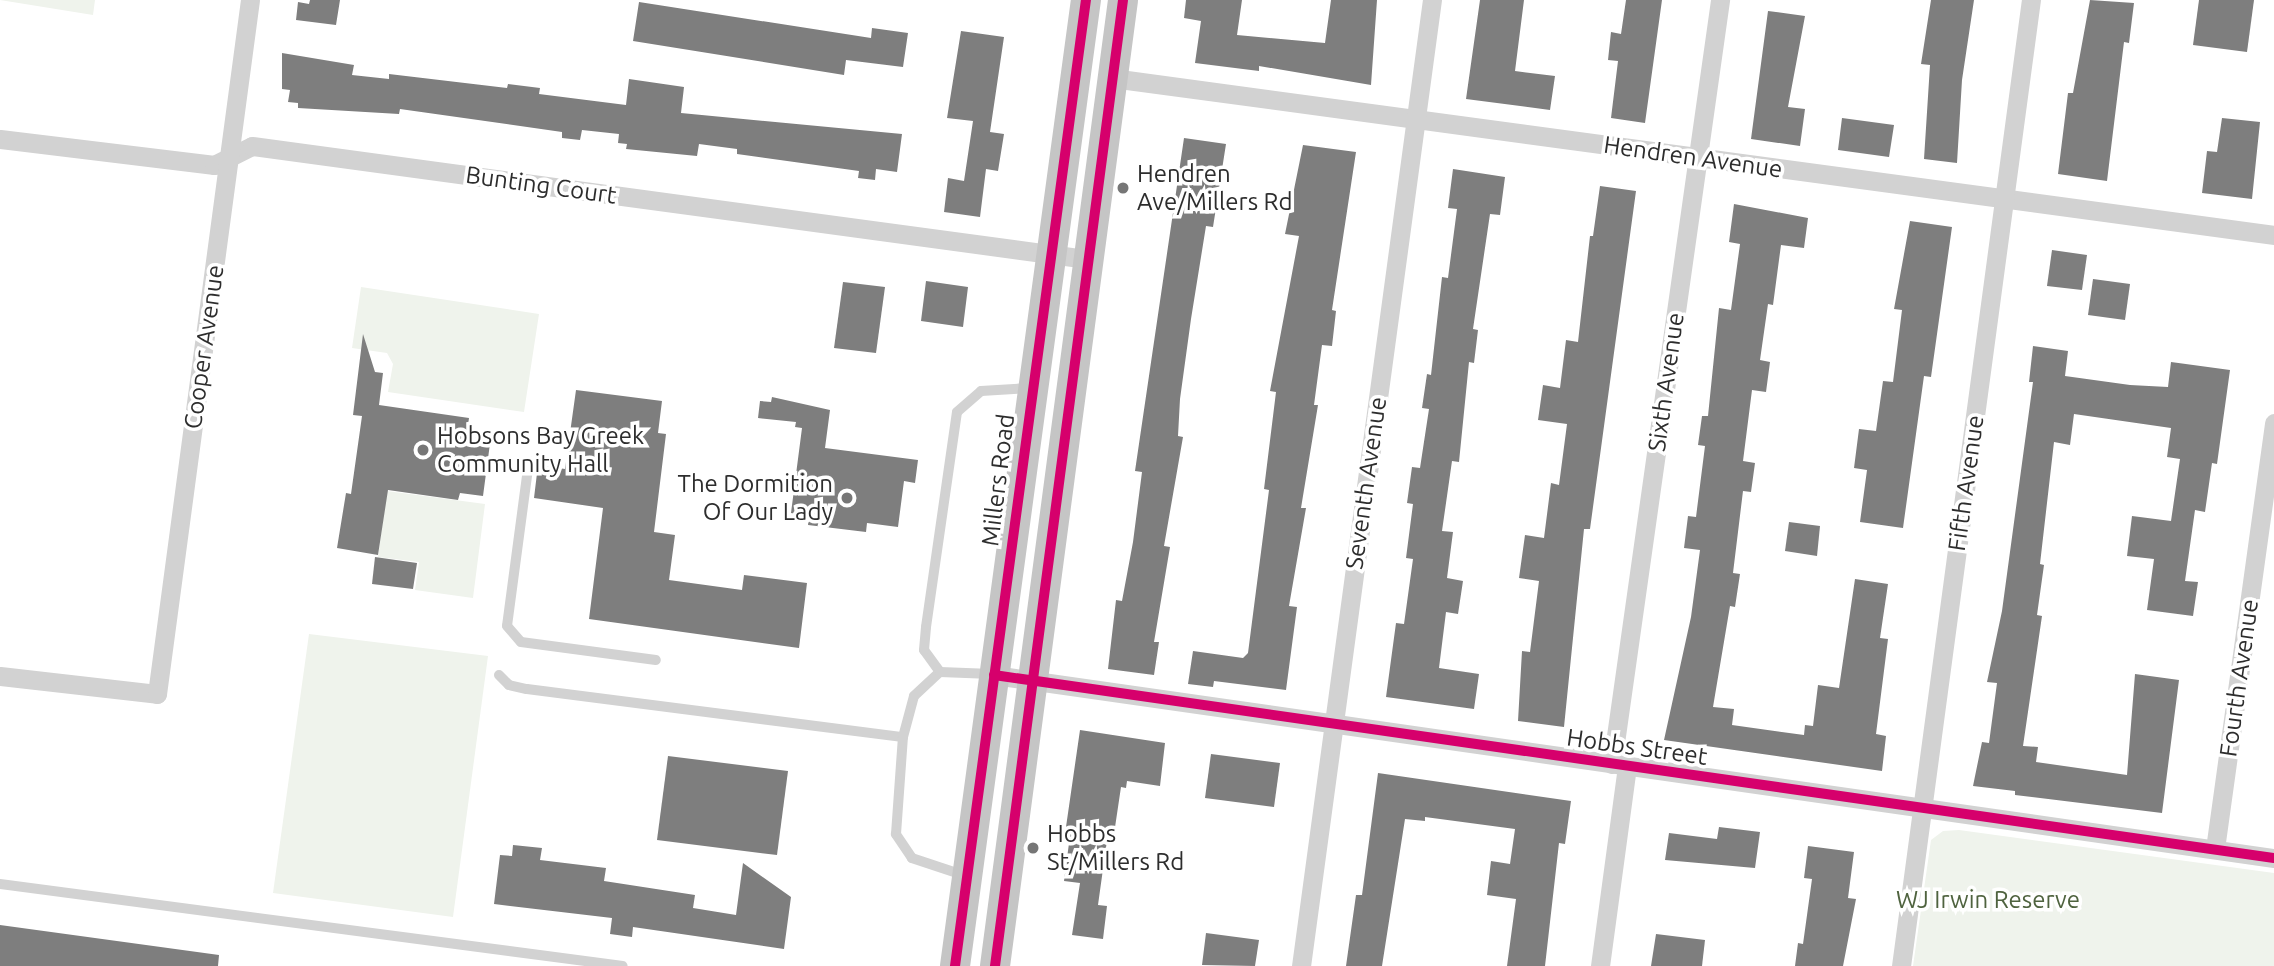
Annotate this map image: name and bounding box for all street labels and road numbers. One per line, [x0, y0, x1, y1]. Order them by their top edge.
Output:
street label: Hendren Avenue [1602, 130, 1784, 184]
street label: Bunting Court [464, 160, 618, 210]
street label: Cooper Avenue [178, 263, 230, 431]
street label: Sixth Avenue [1642, 311, 1690, 453]
street label: Seventh Avenue [1340, 395, 1392, 571]
street label: Millers Road [976, 412, 1020, 548]
street label: Fifth Avenue [1942, 413, 1990, 553]
street label: Fourth Avenue [2214, 597, 2264, 759]
street label: Hobbs Street [1565, 723, 1709, 771]

